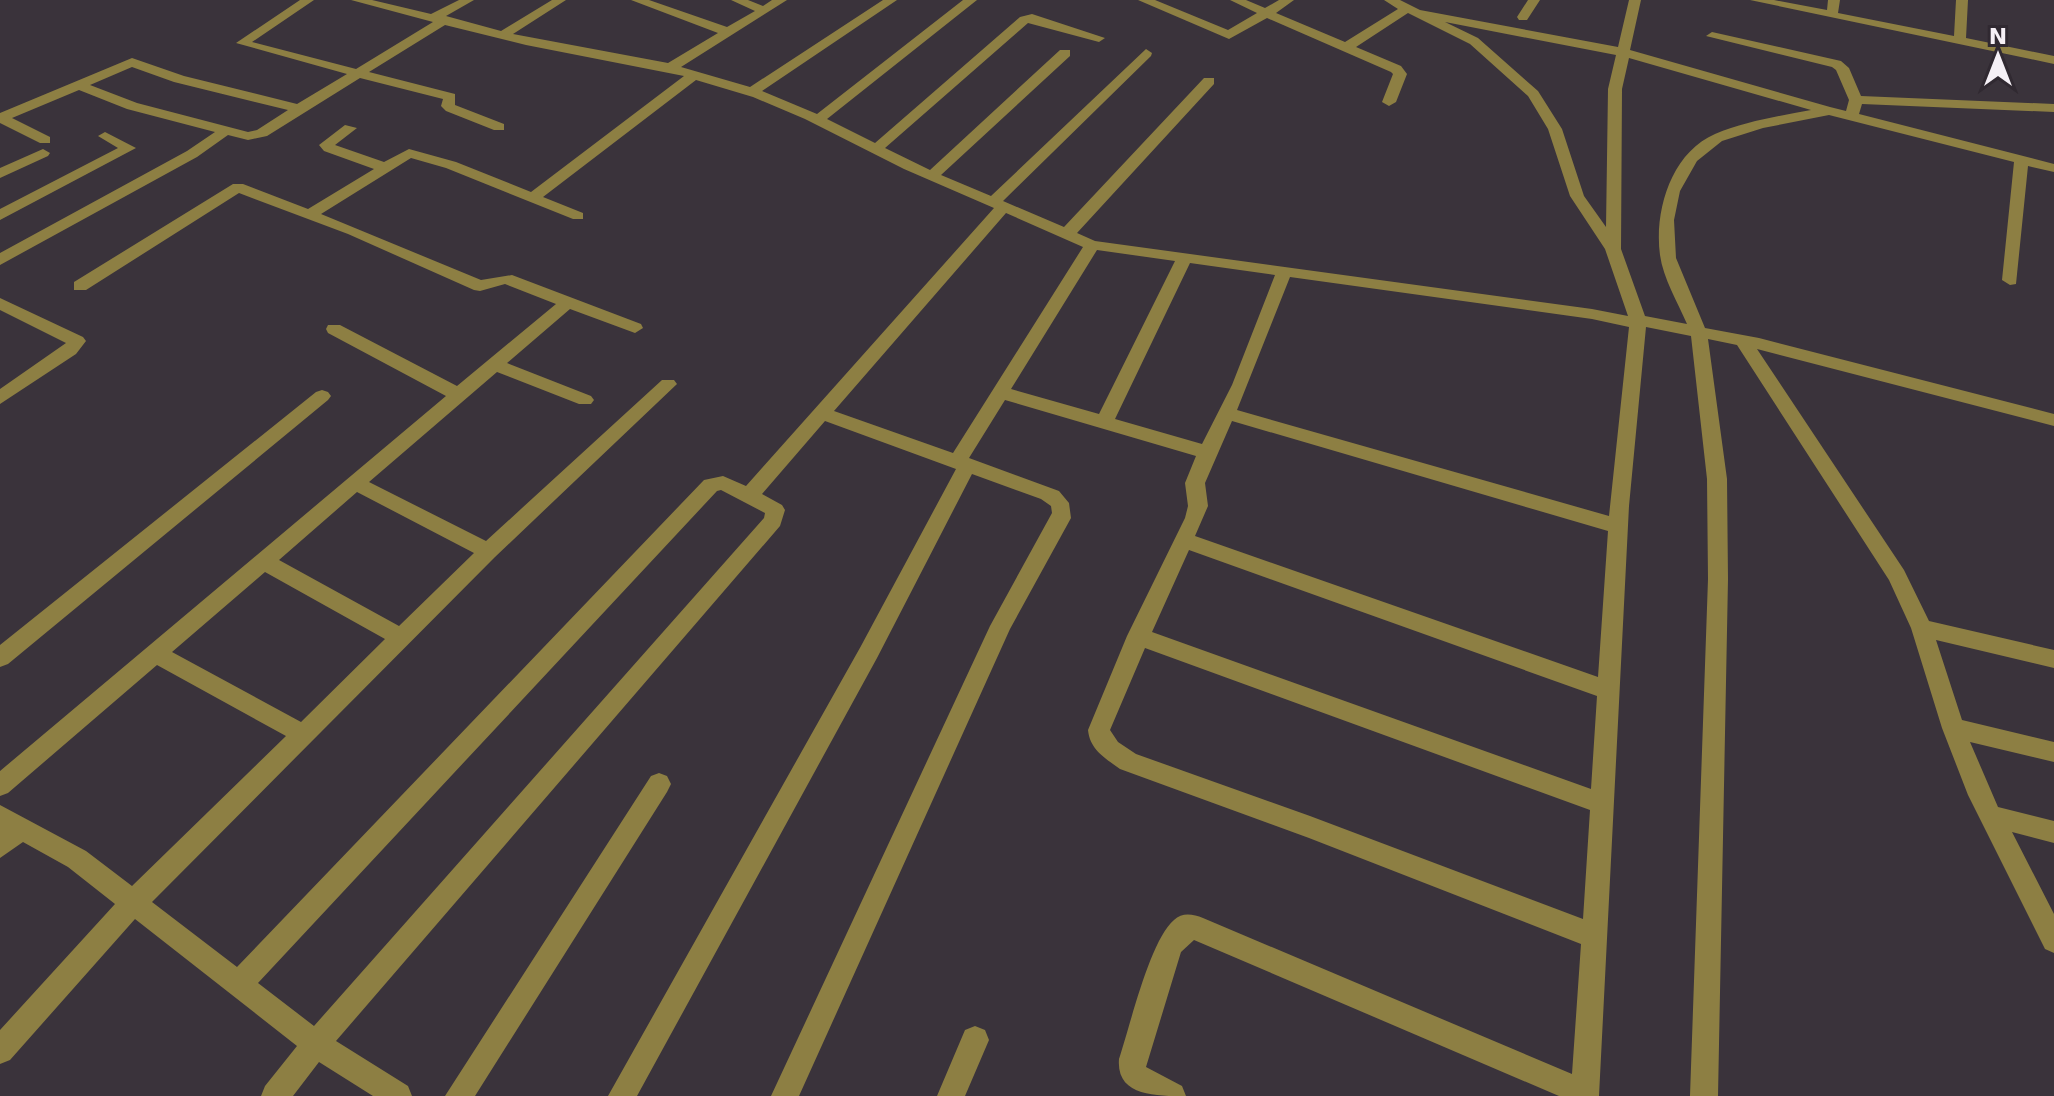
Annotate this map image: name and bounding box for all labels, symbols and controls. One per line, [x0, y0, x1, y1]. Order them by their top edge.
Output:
north arrow [1958, 16, 2038, 96]
text: N [1989, 24, 2007, 49]

